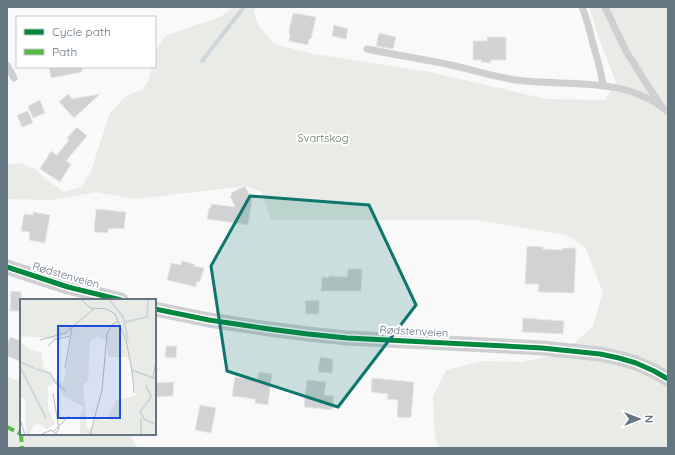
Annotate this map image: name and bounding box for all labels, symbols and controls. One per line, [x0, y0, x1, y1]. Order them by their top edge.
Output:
legend [16, 16, 156, 68]
text: Cycle path [52, 24, 111, 39]
text: Path [52, 44, 77, 59]
park label: Svartskog [297, 131, 349, 145]
street label: Rødstenveien [31, 259, 101, 291]
inset map [20, 299, 156, 435]
street label: Rødstenveien [379, 322, 449, 340]
north arrow [619, 399, 659, 439]
text: N [642, 415, 656, 423]

